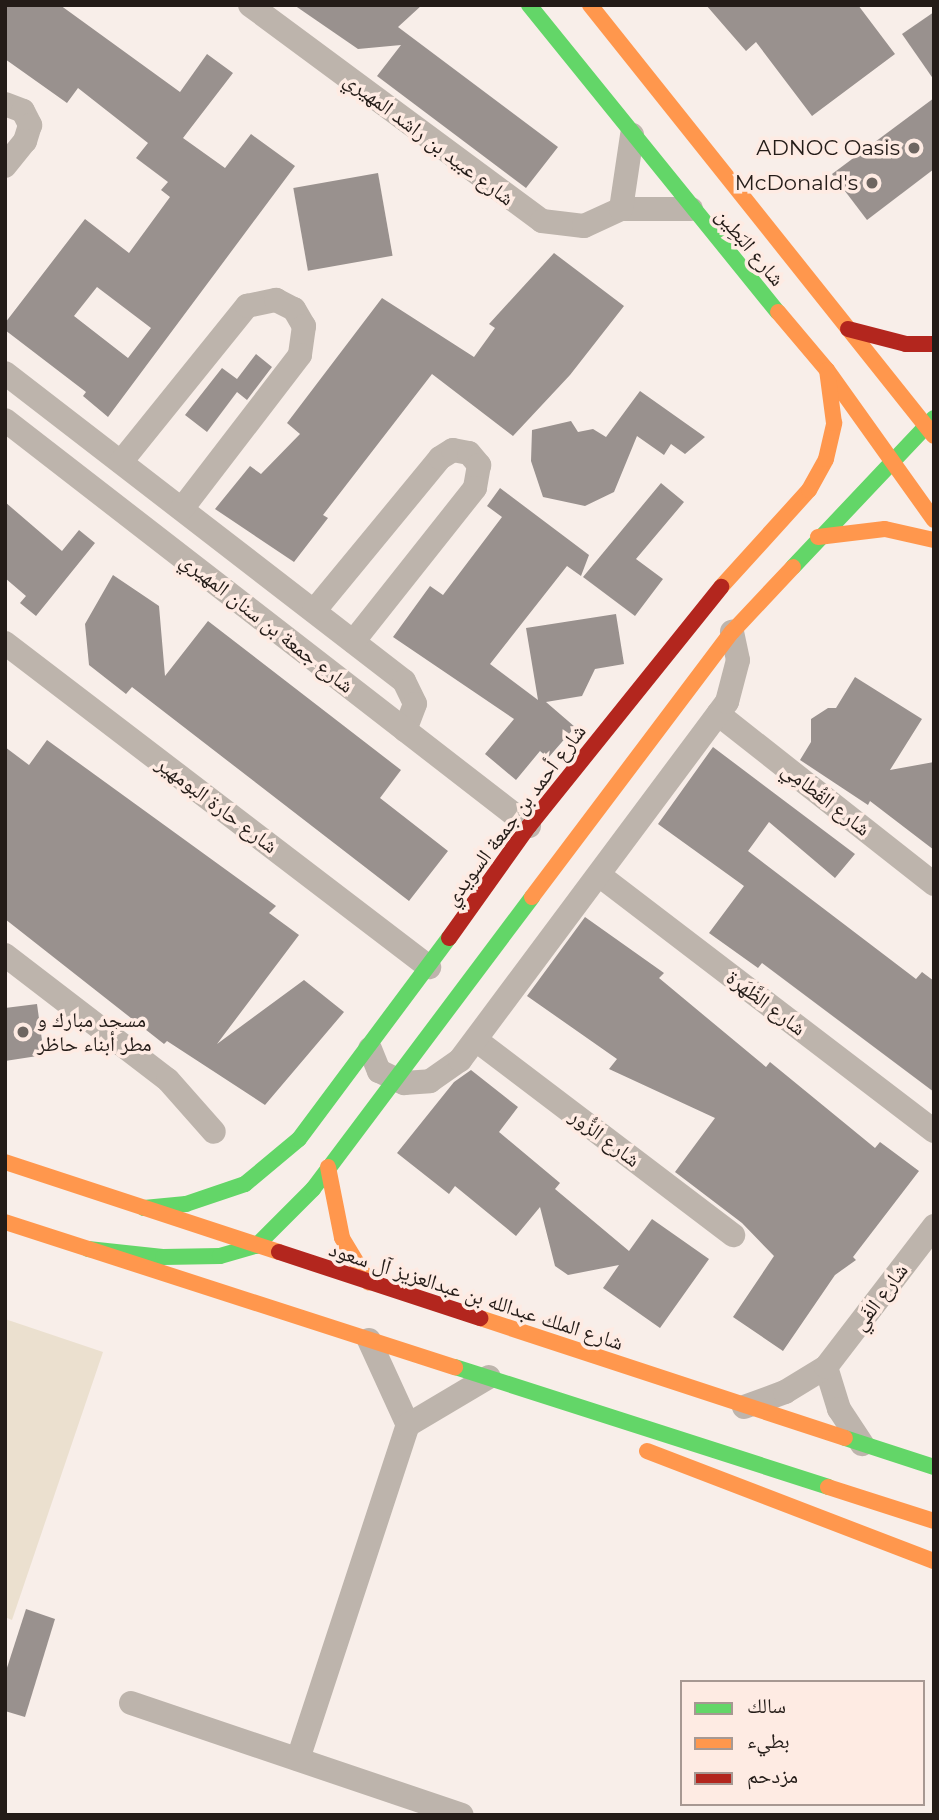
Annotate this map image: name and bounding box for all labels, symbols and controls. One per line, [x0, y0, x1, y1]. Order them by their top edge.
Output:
street label: شارع عبيد بن راشد المهيري [339, 67, 519, 211]
place label: ADNOC Oasis [756, 135, 900, 161]
marker: ADNOC Oasis [906, 140, 922, 156]
place label: McDonald's [735, 170, 858, 196]
marker: McDonald's [864, 175, 880, 191]
street label: شارع البَطِين [710, 203, 790, 291]
street label: شارع جمعة بن سنان المهيري [175, 548, 359, 698]
street label: شارع أحمد بن جمعة السويدي [439, 719, 591, 911]
street label: شارع حارة البومهير [151, 751, 283, 859]
street label: شارع القُطامِي [777, 757, 875, 841]
street label: شارع الظَّهَرة [721, 965, 811, 1041]
place label: مسجد مبارك و مطر أبناء حاظر [37, 1007, 152, 1057]
marker: مسجد مبارك و مطر أبناء حاظر [15, 1024, 31, 1040]
street label: شارع الزُّور [565, 1103, 645, 1173]
street label: شارع الملك عبدالله بن عبدالعزيز آل سعود [326, 1236, 626, 1356]
street label: شارع الفَي [847, 1258, 913, 1336]
legend [680, 1680, 925, 1806]
text: سالك [747, 1693, 786, 1718]
text: بطيء [747, 1728, 790, 1753]
text: مزدحم [747, 1763, 798, 1788]

